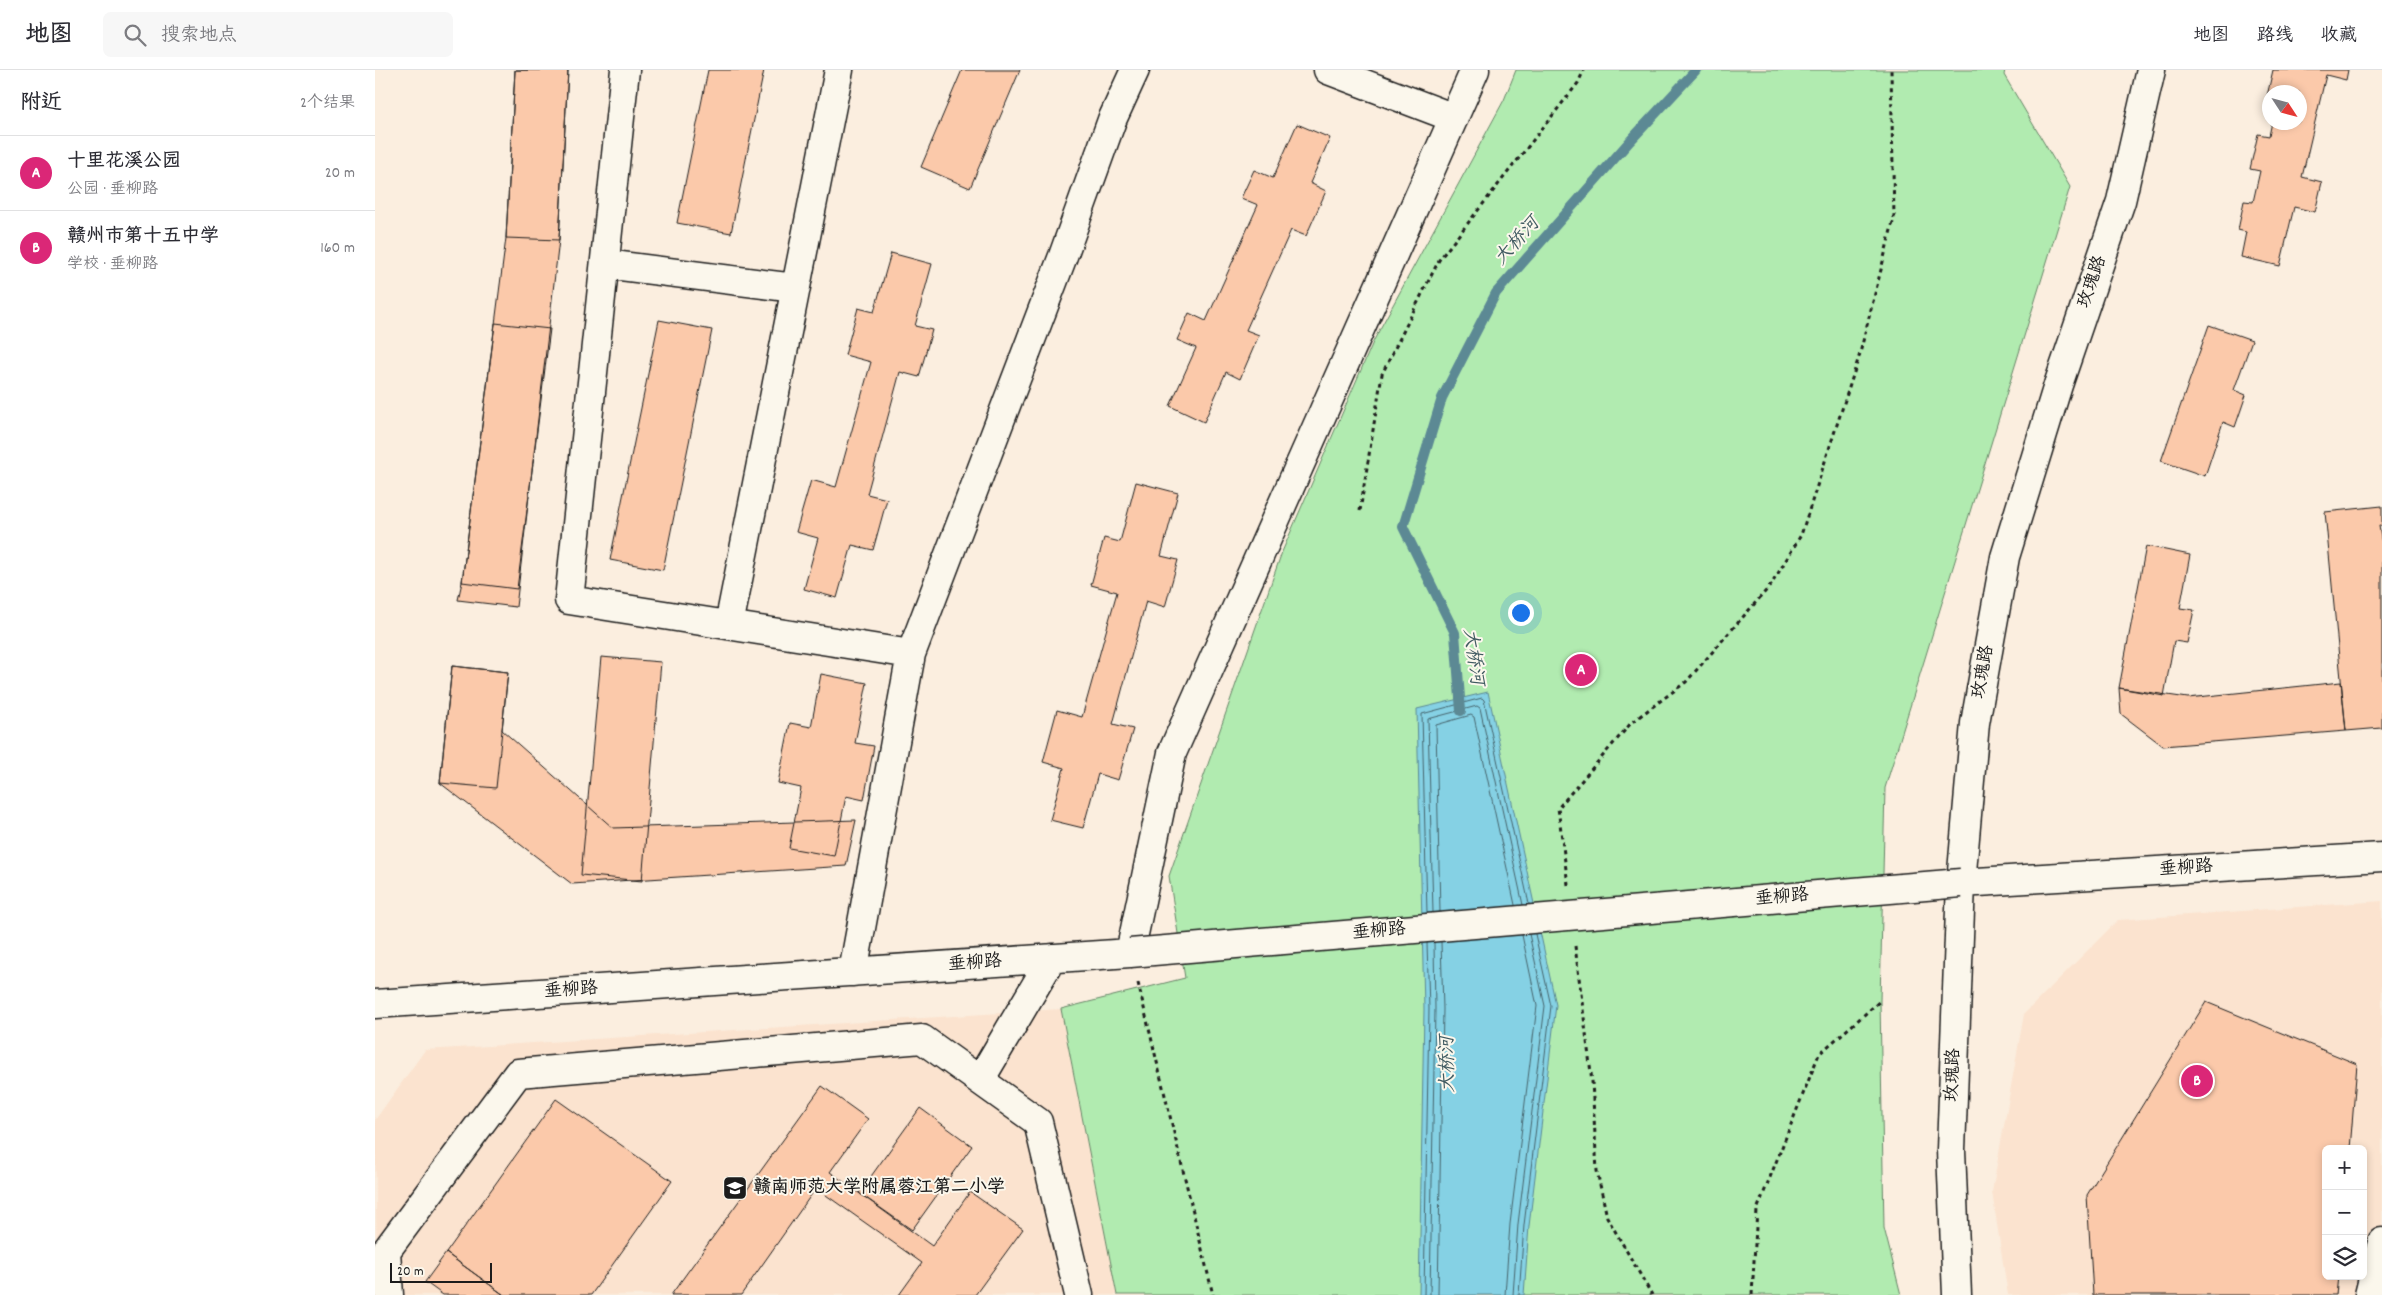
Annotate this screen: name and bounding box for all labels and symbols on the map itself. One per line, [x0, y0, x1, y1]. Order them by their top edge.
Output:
north arrow [2262, 85, 2307, 130]
water label: 大桥河 [1489, 210, 1549, 272]
street label: 玫瑰路 [2072, 252, 2114, 312]
your location [1508, 600, 1534, 626]
water label: 大桥河 [1455, 627, 1490, 690]
street label: 玫瑰路 [1967, 643, 2001, 701]
pin: A [1565, 651, 1597, 689]
street label: 垂柳路 [2158, 855, 2214, 883]
street label: 垂柳路 [1754, 883, 1810, 913]
street label: 垂柳路 [1351, 917, 1407, 947]
street label: 垂柳路 [947, 950, 1003, 978]
street label: 垂柳路 [543, 977, 599, 1005]
water label: 大桥河 [1435, 1032, 1463, 1093]
street label: 玫瑰路 [1941, 1048, 1967, 1102]
pin: B [2181, 1062, 2213, 1100]
school or university icon: 赣南师范大学附属蓉江第二小学 [722, 1175, 748, 1201]
place label: 赣南师范大学附属蓉江第二小学 [753, 1176, 1005, 1201]
scale bar [390, 1260, 493, 1283]

